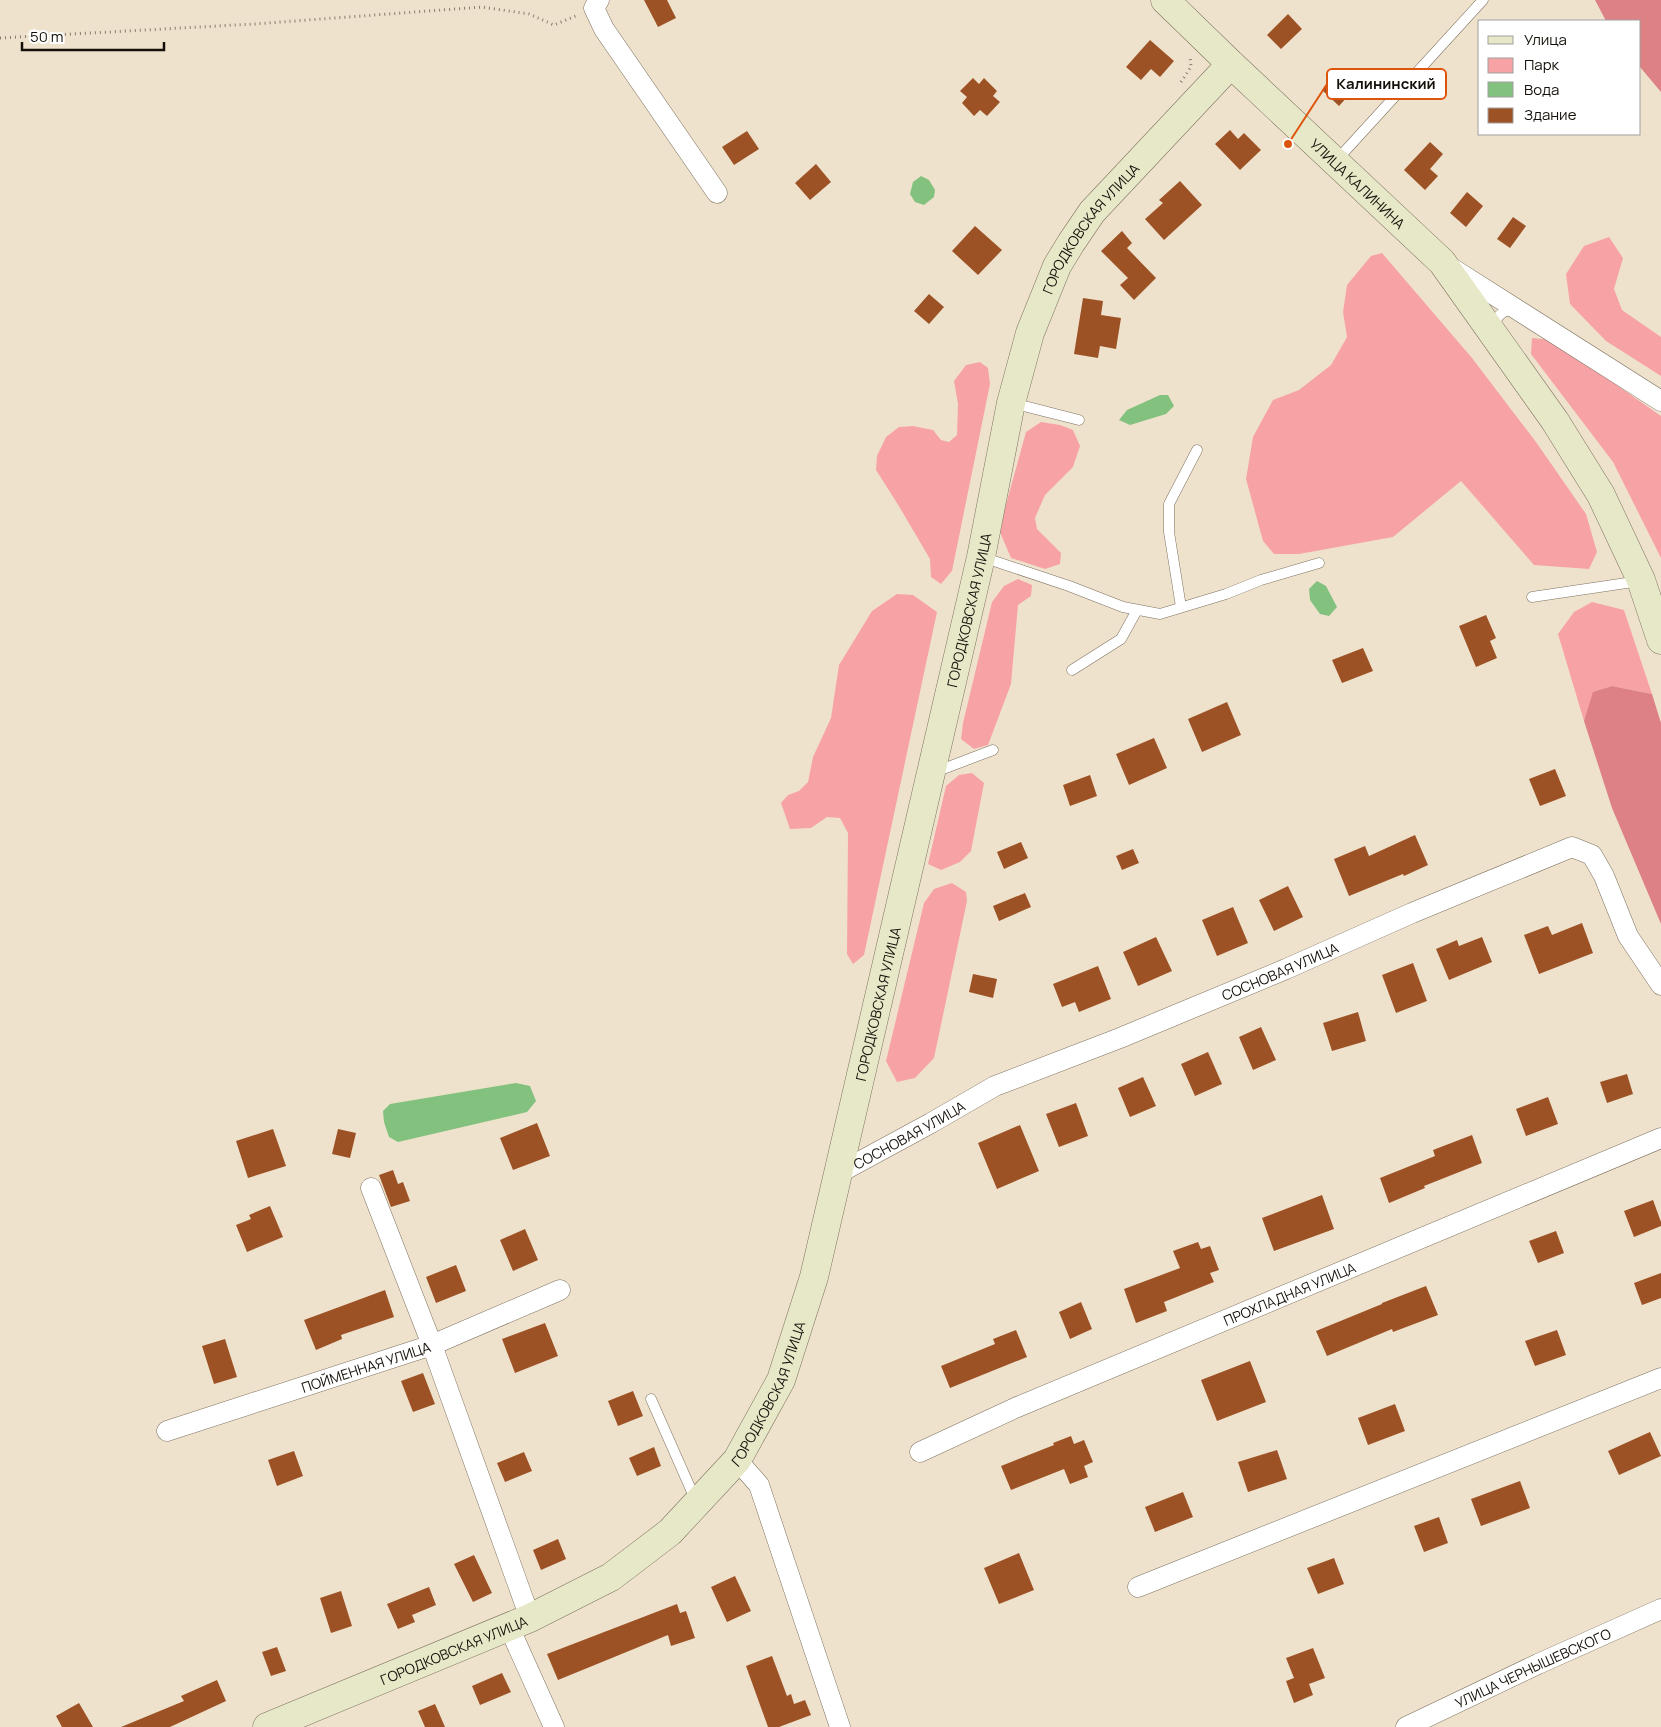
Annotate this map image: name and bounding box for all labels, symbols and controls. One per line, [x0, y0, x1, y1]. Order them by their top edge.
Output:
scale bar [22, 20, 165, 52]
legend [1478, 20, 1641, 135]
text: 50 m [30, 26, 64, 47]
text: Улица [1524, 29, 1567, 50]
text: Парк [1524, 54, 1560, 75]
callout: Калининский [1327, 69, 1446, 99]
text: Калининский [1336, 73, 1436, 94]
text: Вода [1524, 79, 1559, 100]
text: Здание [1524, 104, 1577, 125]
street label: УЛИЦА КАЛИНИНА [1306, 134, 1410, 232]
street label: ГОРОДКОВСКАЯ УЛИЦА [1037, 159, 1143, 297]
street label: ГОРОДКОВСКАЯ УЛИЦА [942, 531, 995, 689]
street label: ГОРОДКОВСКАЯ УЛИЦА [850, 925, 904, 1083]
street label: СОСНОВАЯ УЛИЦА [1219, 938, 1341, 1004]
street label: СОСНОВАЯ УЛИЦА [850, 1096, 968, 1173]
street label: ПРОХЛАДНАЯ УЛИЦА [1220, 1257, 1358, 1329]
street label: ГОРОДКОВСКАЯ УЛИЦА [727, 1318, 809, 1470]
street label: ПОЙМЕННАЯ УЛИЦА [299, 1337, 433, 1396]
street label: ГОРОДКОВСКАЯ УЛИЦА [377, 1611, 530, 1689]
street label: УЛИЦА ЧЕРНЫШЕВСКОГО [1452, 1623, 1614, 1712]

